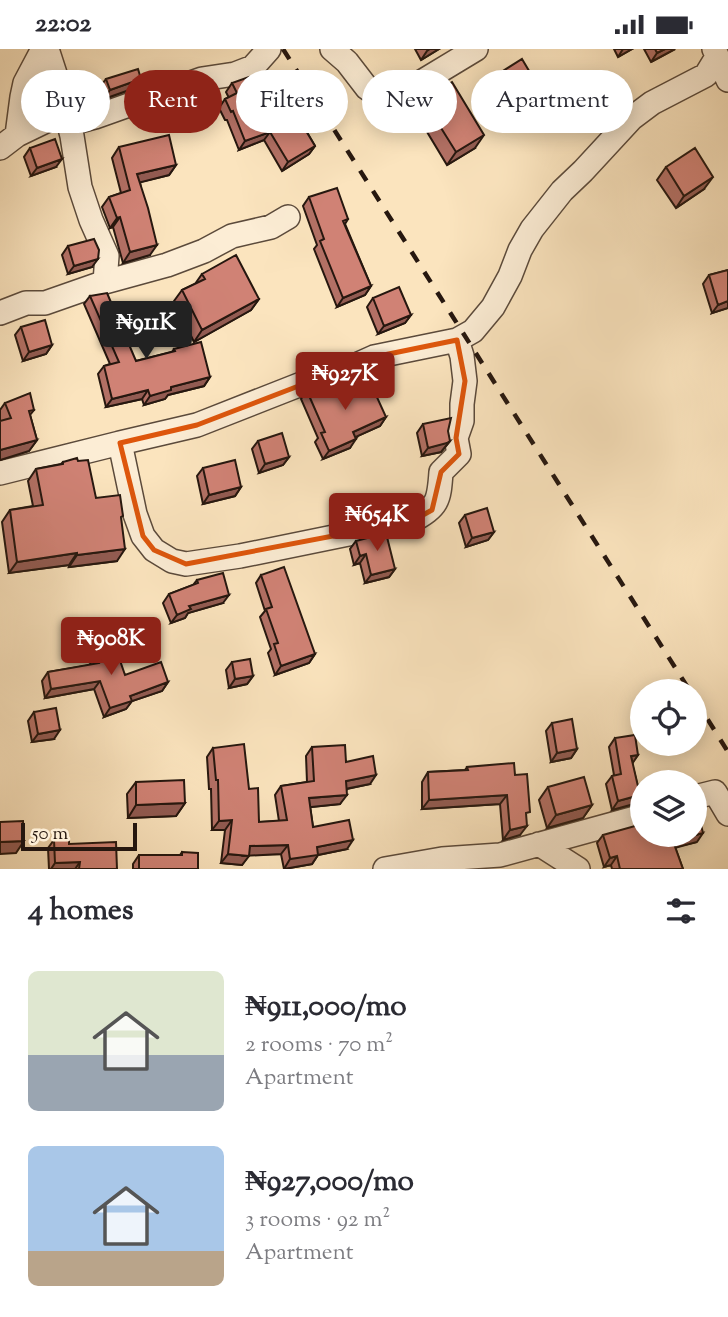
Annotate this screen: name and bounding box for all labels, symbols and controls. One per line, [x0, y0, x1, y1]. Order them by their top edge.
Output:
text: 22:02 [35, 6, 92, 43]
chip: Buy [21, 70, 110, 133]
chip: Rent [124, 70, 222, 133]
chip: Filters [236, 70, 348, 133]
chip: New [362, 70, 457, 133]
chip: Apartment [471, 70, 633, 133]
pin: ₦911K [97, 301, 195, 361]
text: ₦911K [116, 307, 176, 340]
pin: ₦927K [296, 353, 394, 412]
text: ₦927K [312, 358, 378, 391]
pin: ₦654K [328, 493, 426, 553]
text: ₦654K [345, 499, 409, 532]
pin: ₦908K [62, 617, 160, 677]
text: ₦908K [77, 623, 145, 656]
map controls [630, 679, 707, 847]
button: locate [630, 679, 707, 756]
button: layers [630, 770, 707, 847]
scale bar [21, 820, 136, 852]
text: 50 m [32, 821, 68, 848]
text: 4 homes [28, 890, 134, 933]
icon: filters [662, 892, 700, 930]
text: ₦911,000/mo [245, 986, 407, 1029]
icon: home [84, 999, 168, 1083]
text: 2 rooms · 70 m² [245, 1029, 393, 1062]
text: Apartment [245, 1062, 354, 1095]
text: ₦927,000/mo [245, 1161, 414, 1204]
icon: home [84, 1174, 168, 1258]
text: 3 rooms · 92 m² [245, 1204, 390, 1237]
text: Apartment [245, 1237, 354, 1270]

